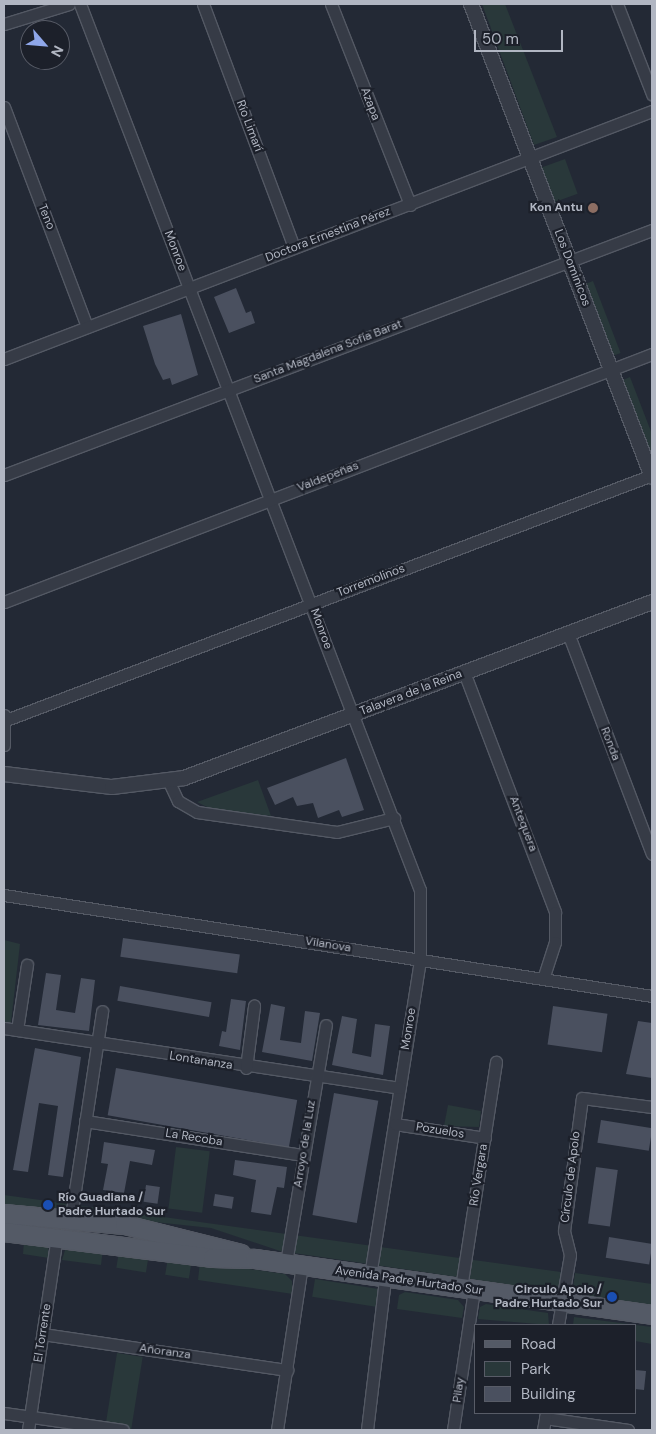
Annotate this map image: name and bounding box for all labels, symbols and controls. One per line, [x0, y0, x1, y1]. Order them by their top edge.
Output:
north arrow [20, 20, 70, 70]
scale bar [476, 20, 565, 52]
text: 50 m [482, 29, 519, 49]
text: N [47, 43, 68, 60]
street label: Azapa [357, 86, 383, 122]
street label: Río Limarí [233, 98, 265, 154]
place label: Kon Antu [530, 201, 583, 215]
street label: Teno [34, 202, 58, 232]
marker: Kon Antu [587, 202, 599, 214]
street label: Doctora Ernestina Pérez [263, 204, 393, 266]
street label: Los Dominicos [551, 228, 593, 308]
street label: Monroe [161, 229, 189, 273]
street label: Santa Magdalena Sofía Barat [252, 317, 404, 387]
street label: Valdepeñas [295, 459, 361, 495]
street label: Torremolinos [335, 561, 407, 601]
street label: Monroe [307, 607, 335, 651]
street label: Talavera de la Reina [358, 667, 464, 719]
street label: Ronda [597, 725, 623, 763]
street label: Antequera [506, 794, 540, 854]
street label: Vilanova [304, 934, 352, 956]
street label: Monroe [399, 1007, 419, 1051]
street label: Lontananza [168, 1049, 234, 1073]
street label: Arroyo de la Luz [291, 1099, 319, 1189]
street label: Pozuelos [415, 1120, 465, 1142]
street label: La Recoba [164, 1126, 224, 1150]
street label: Círculo de Apolo [558, 1130, 584, 1224]
street label: Río Vergara [467, 1143, 491, 1207]
place label: Río Guadiana / Padre Hurtado Sur [58, 1191, 165, 1219]
marker: Río Guadiana / Padre Hurtado Sur [42, 1199, 54, 1211]
street label: Avenida Padre Hurtado Sur [334, 1264, 484, 1298]
place label: Circulo Apolo / Padre Hurtado Sur [495, 1283, 602, 1311]
marker: Circulo Apolo / Padre Hurtado Sur [606, 1291, 618, 1303]
street label: El Torrente [31, 1303, 55, 1363]
legend [473, 1324, 636, 1414]
text: Road [521, 1334, 556, 1354]
street label: Añoranza [138, 1341, 192, 1363]
text: Park [521, 1359, 551, 1379]
street label: Pilay [450, 1376, 468, 1404]
text: Building [521, 1384, 576, 1404]

